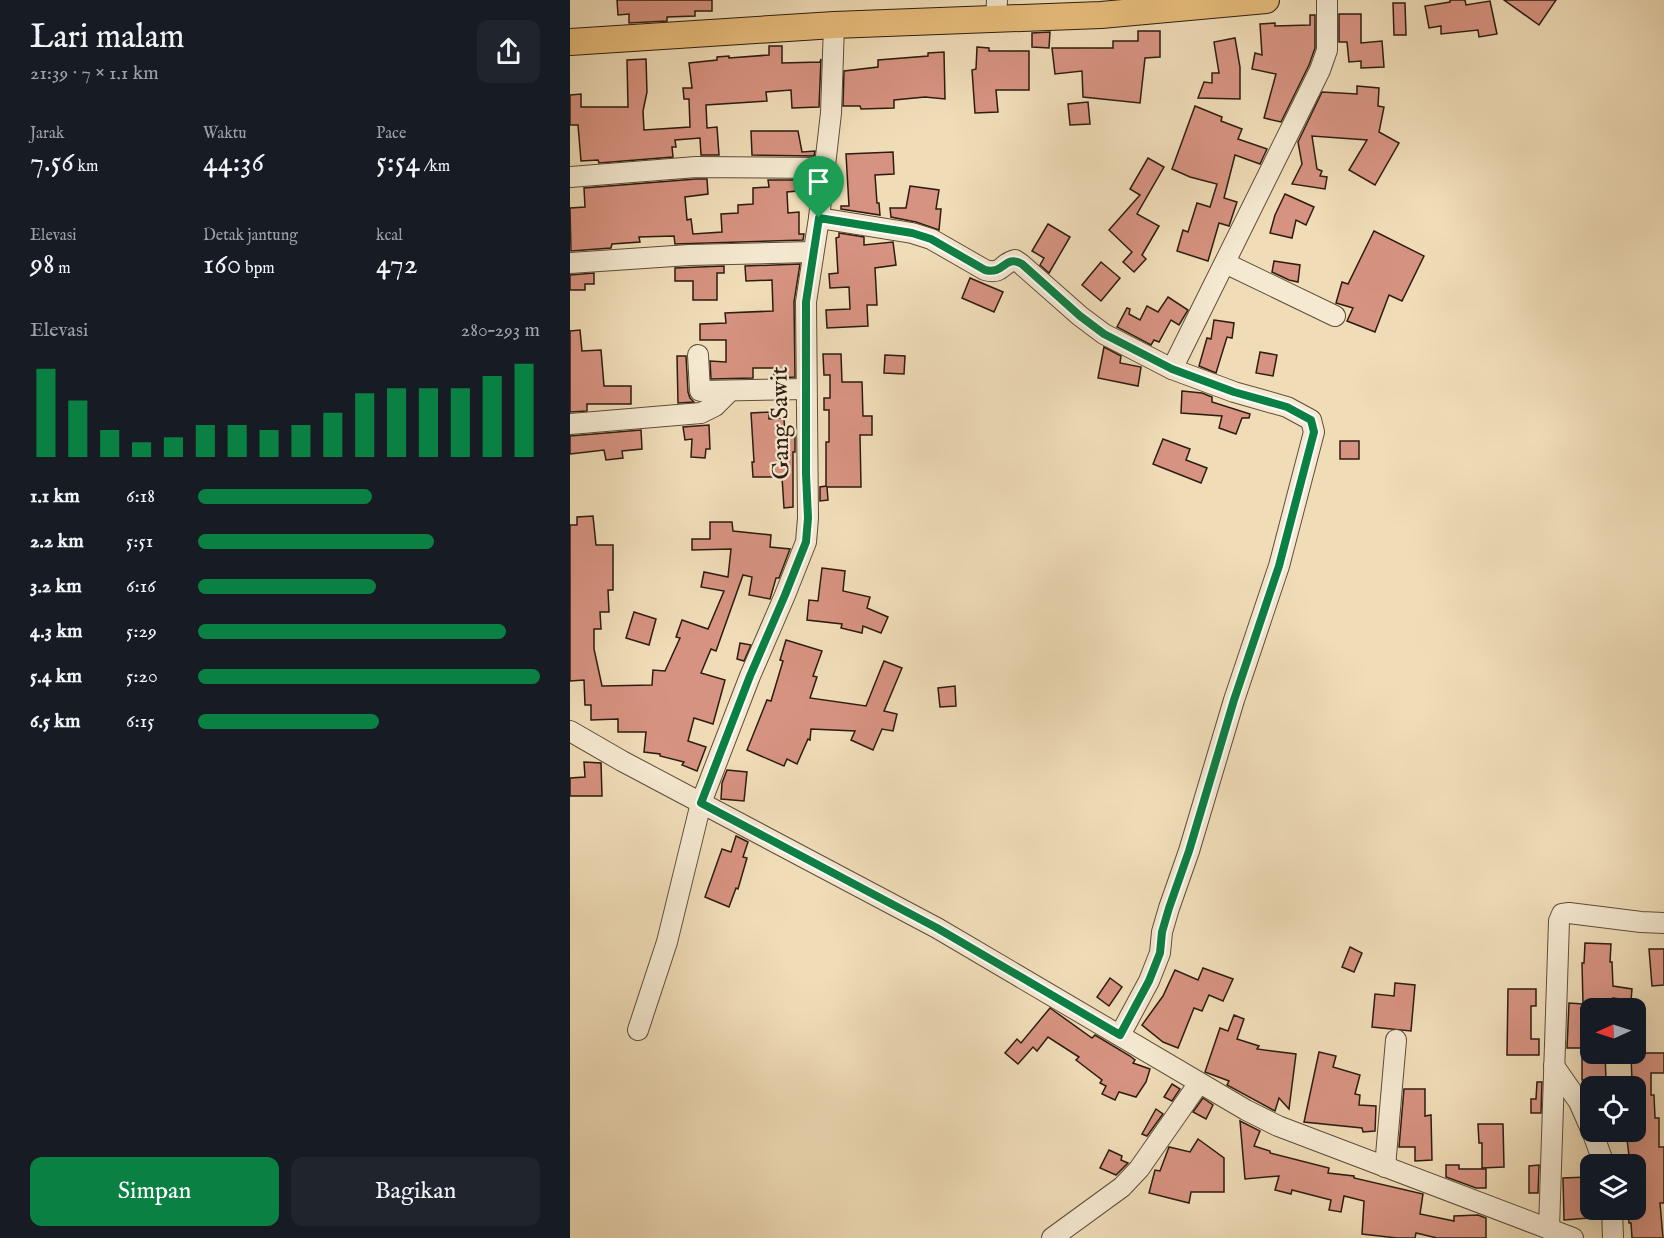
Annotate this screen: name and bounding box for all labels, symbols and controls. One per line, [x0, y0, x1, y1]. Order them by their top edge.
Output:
text: Lari malam [30, 17, 184, 59]
button: share [477, 20, 540, 83]
text: 21:39 · 7 × 1.1 km [30, 61, 159, 86]
text: Jarak [30, 124, 64, 144]
text: Waktu [203, 124, 247, 144]
text: Pace [376, 124, 406, 144]
text: 7.56 [30, 144, 74, 182]
text: 44:36 [203, 144, 264, 182]
text: 5:54 [376, 144, 420, 182]
pin [793, 156, 844, 218]
text: km [74, 157, 98, 177]
text: /km [420, 157, 450, 177]
icon: arrive [802, 165, 835, 198]
text: Elevasi [30, 226, 77, 246]
text: Detak jantung [203, 226, 298, 246]
text: kcal [376, 226, 403, 246]
text: 98 [30, 246, 55, 284]
text: 160 [203, 246, 242, 284]
text: 472 [376, 246, 418, 284]
text: m [55, 259, 71, 279]
text: bpm [242, 259, 275, 279]
text: Elevasi [30, 318, 88, 343]
text: 280–293 m [461, 318, 540, 343]
street label: Gang Sawit [765, 366, 797, 480]
text: 1.1 km [30, 484, 80, 509]
text: 6:18 [126, 484, 155, 509]
text: 2.2 km [30, 529, 84, 554]
text: 5:51 [126, 529, 153, 554]
text: 3.2 km [30, 574, 82, 599]
text: 6:16 [126, 574, 156, 599]
text: 4.3 km [30, 619, 83, 644]
text: 5:29 [126, 619, 157, 644]
text: 5.4 km [30, 664, 82, 689]
text: 5:20 [126, 664, 158, 689]
text: 6.5 km [30, 709, 81, 734]
text: 6:15 [126, 709, 154, 734]
north arrow [1580, 998, 1646, 1064]
map controls [1580, 998, 1646, 1220]
button: locate [1580, 1076, 1646, 1142]
button: layers [1580, 1154, 1646, 1220]
button: Simpan [30, 1157, 279, 1226]
button: Bagikan [291, 1157, 540, 1226]

